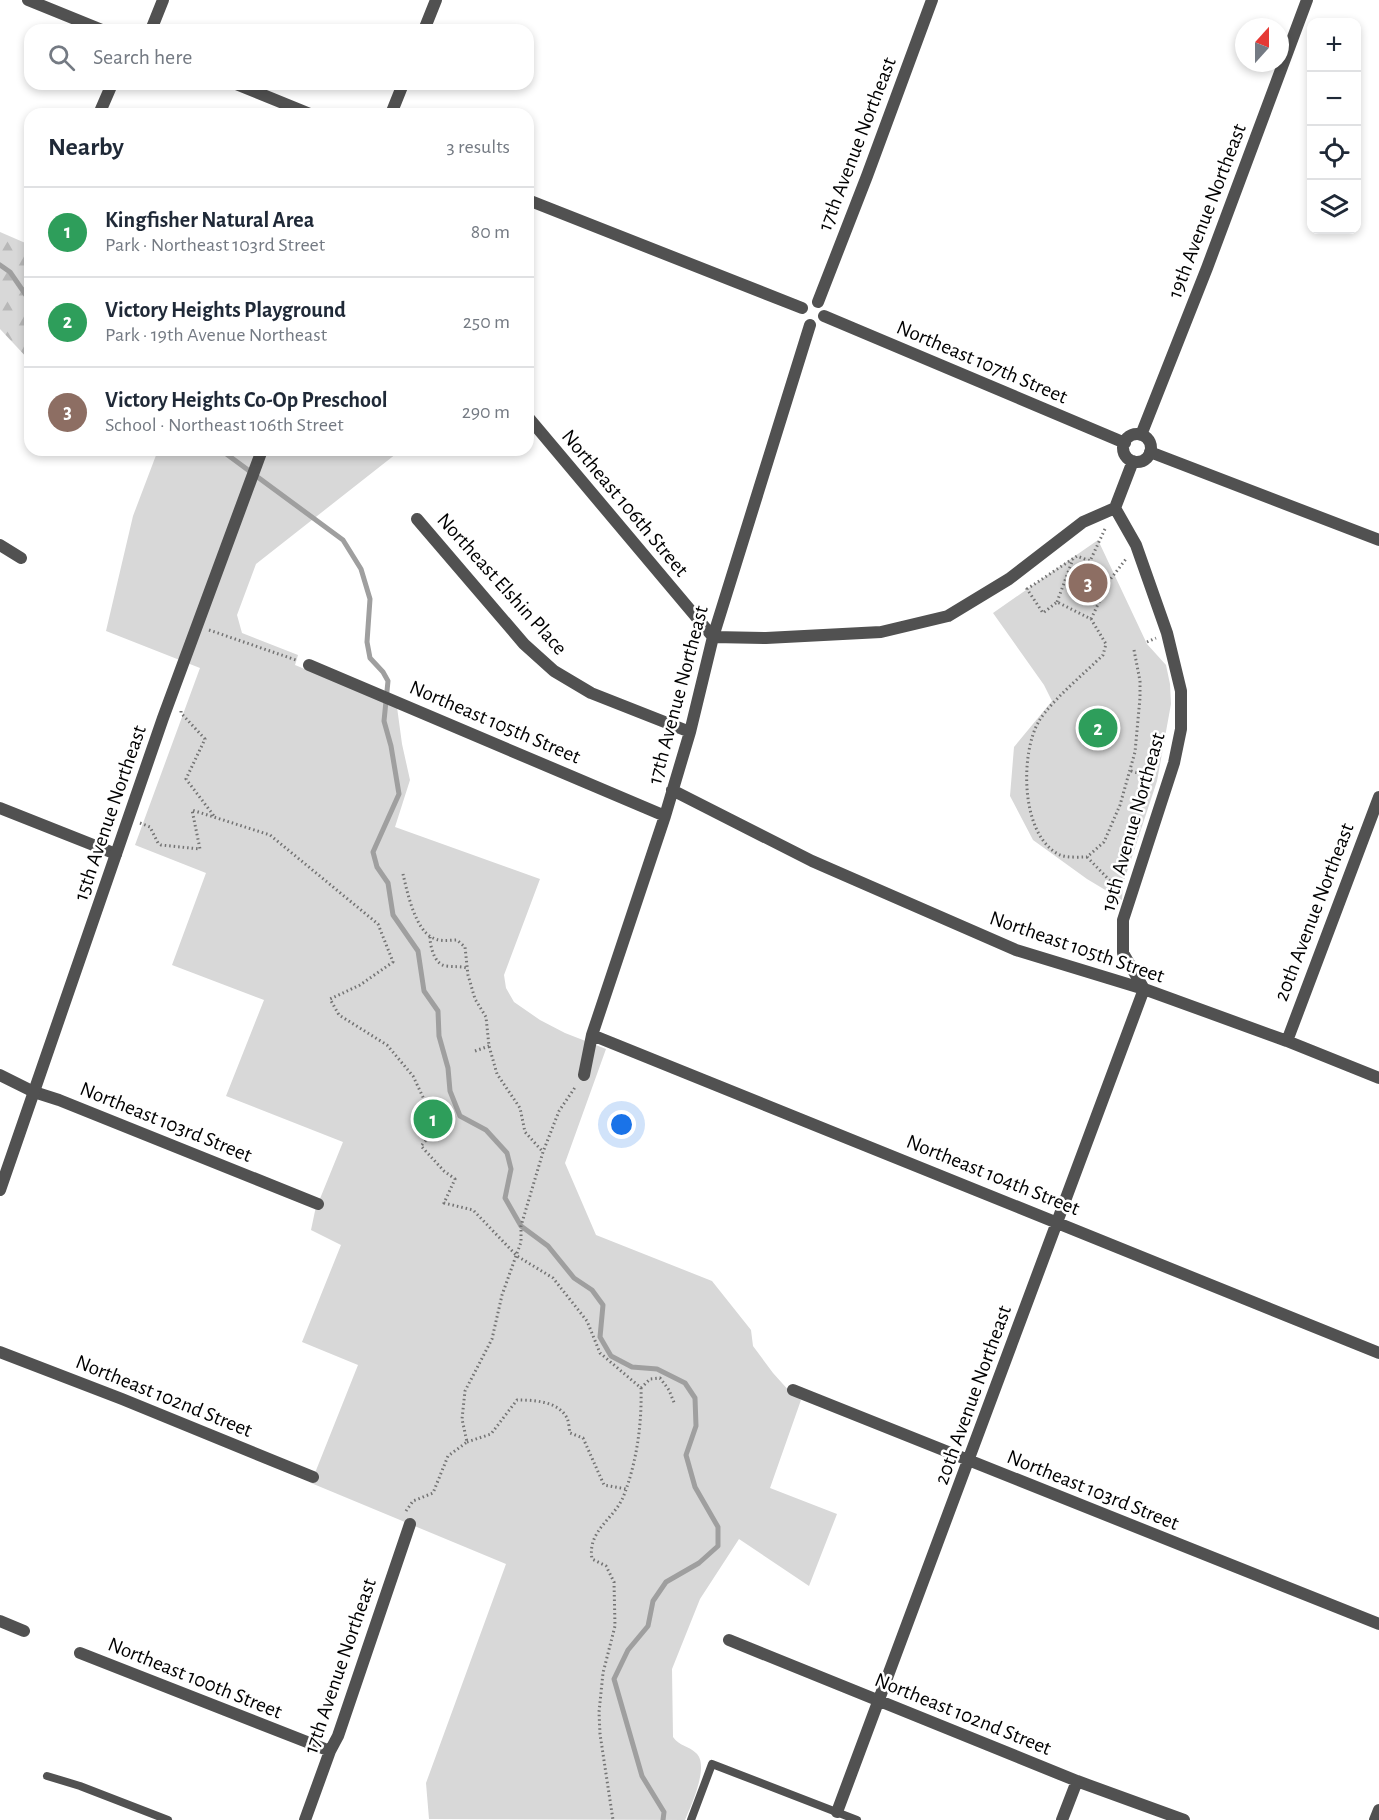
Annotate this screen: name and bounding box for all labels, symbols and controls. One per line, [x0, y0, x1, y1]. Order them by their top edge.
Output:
north arrow [1235, 18, 1289, 72]
map controls [1307, 18, 1361, 234]
button: + [1307, 18, 1361, 72]
search box [24, 24, 534, 90]
icon: search [45, 41, 78, 74]
text: Search here [93, 46, 192, 68]
street label: 17th Avenue Northeast [814, 54, 900, 234]
button: − [1307, 72, 1361, 126]
street label: 19th Avenue Northeast [1164, 121, 1250, 301]
button: locate [1307, 126, 1361, 180]
text: Nearby [48, 134, 124, 160]
text: 3 results [446, 137, 510, 157]
button: layers [1307, 180, 1361, 234]
text: Kingfisher Natural Area [105, 209, 314, 231]
text: 1 [64, 222, 71, 242]
text: 80 m [471, 222, 510, 242]
text: Park · Northeast 103rd Street [105, 235, 325, 255]
text: Victory Heights Playground [105, 299, 346, 321]
text: 2 [63, 312, 72, 332]
text: 250 m [463, 312, 510, 332]
street label: Northeast 107th Street [894, 317, 1071, 408]
text: Park · 19th Avenue Northeast [105, 325, 327, 345]
text: Victory Heights Co-Op Preschool [105, 389, 388, 411]
text: 3 [63, 402, 72, 422]
text: 290 m [462, 402, 510, 422]
text: School · Northeast 106th Street [105, 415, 344, 435]
street label: Northeast 106th Street [558, 426, 693, 581]
street label: Northeast Elshin Place [433, 509, 571, 659]
pin: 3 [1068, 560, 1108, 606]
street label: 17th Avenue Northeast [644, 603, 712, 787]
street label: Northeast 105th Street [407, 677, 584, 768]
pin: 2 [1078, 706, 1118, 750]
street label: 15th Avenue Northeast [70, 722, 150, 903]
street label: 19th Avenue Northeast [1097, 730, 1169, 914]
street label: 20th Avenue Northeast [1270, 820, 1358, 1004]
street label: Northeast 105th Street [987, 907, 1167, 987]
street label: Northeast 103rd Street [77, 1078, 255, 1166]
pin: 1 [414, 1096, 452, 1142]
your location [607, 1110, 636, 1139]
street label: Northeast 104th Street [903, 1131, 1083, 1219]
street label: 20th Avenue Northeast [931, 1302, 1015, 1487]
street label: Northeast 102nd Street [73, 1351, 255, 1441]
street label: Northeast 103rd Street [1004, 1446, 1182, 1534]
street label: 17th Avenue Northeast [300, 1575, 380, 1756]
street label: Northeast 100th Street [105, 1633, 285, 1723]
street label: Northeast 102nd Street [872, 1669, 1054, 1759]

